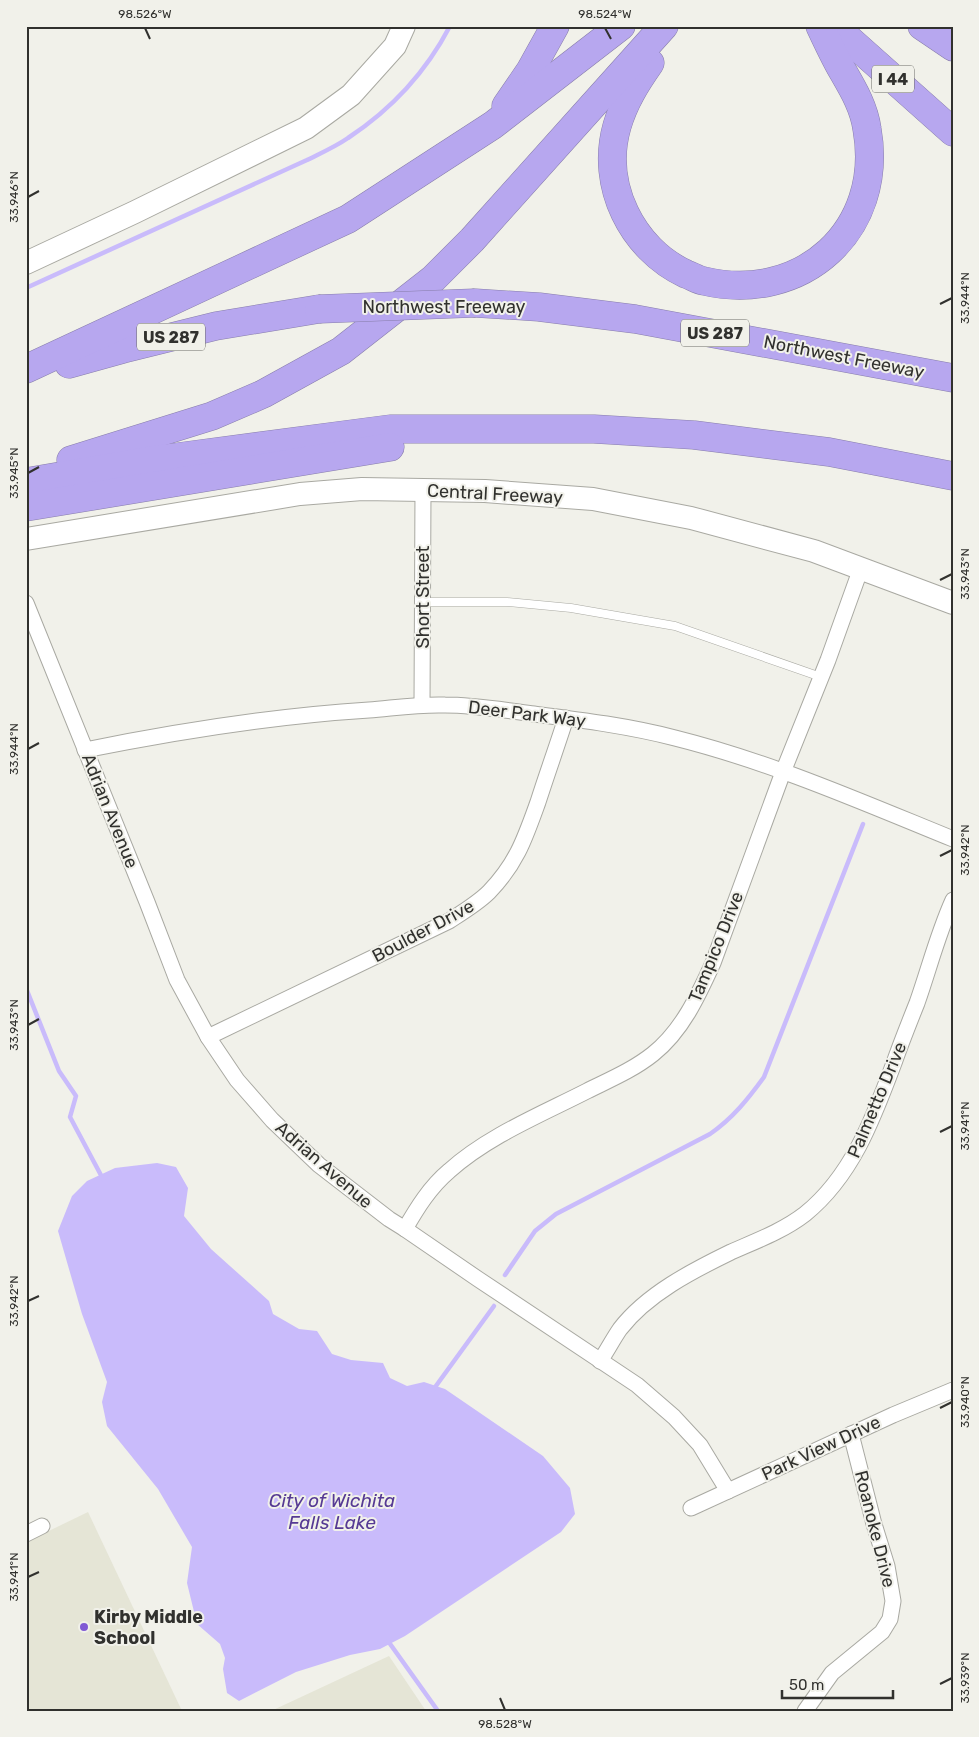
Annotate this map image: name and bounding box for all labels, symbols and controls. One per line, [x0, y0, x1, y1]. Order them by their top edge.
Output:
text: 98.526°W [118, 7, 172, 21]
text: 98.524°W [578, 7, 632, 21]
road number: I 44 [872, 66, 914, 92]
text: 33.946°N [7, 171, 21, 223]
text: 33.944°N [958, 272, 972, 324]
street label: Northwest Freeway [362, 296, 526, 318]
road number: US 287 [681, 319, 749, 346]
road number: US 287 [137, 324, 205, 351]
street label: Northwest Freeway [762, 331, 926, 383]
text: 33.945°N [7, 447, 21, 499]
street label: Central Freeway [427, 479, 564, 509]
street label: Short Street [412, 546, 434, 648]
text: 33.943°N [958, 548, 972, 600]
street label: Deer Park Way [467, 696, 587, 732]
text: 33.944°N [7, 723, 21, 775]
street label: Adrian Avenue [77, 750, 143, 872]
text: 33.942°N [958, 824, 972, 876]
street label: Tampico Drive [684, 888, 748, 1006]
street label: Boulder Drive [368, 895, 478, 967]
text: 33.943°N [7, 999, 21, 1051]
street label: Palmetto Drive [843, 1039, 911, 1161]
text: 33.941°N [958, 1101, 972, 1151]
street label: Adrian Avenue [271, 1117, 377, 1213]
text: 33.942°N [7, 1275, 21, 1327]
text: 33.940°N [958, 1376, 972, 1428]
street label: Park View Drive [758, 1411, 884, 1485]
street label: Roanoke Drive [850, 1468, 900, 1590]
water label: City of Wichita Falls Lake [269, 1489, 395, 1534]
text: 33.941°N [7, 1552, 21, 1602]
place label: Kirby Middle School [94, 1606, 203, 1649]
marker: Kirby Middle School [78, 1621, 90, 1633]
text: 33.939°N [958, 1652, 972, 1704]
scale bar [782, 1667, 893, 1699]
text: 50 m [789, 1676, 824, 1694]
text: 98.528°W [478, 1717, 532, 1731]

